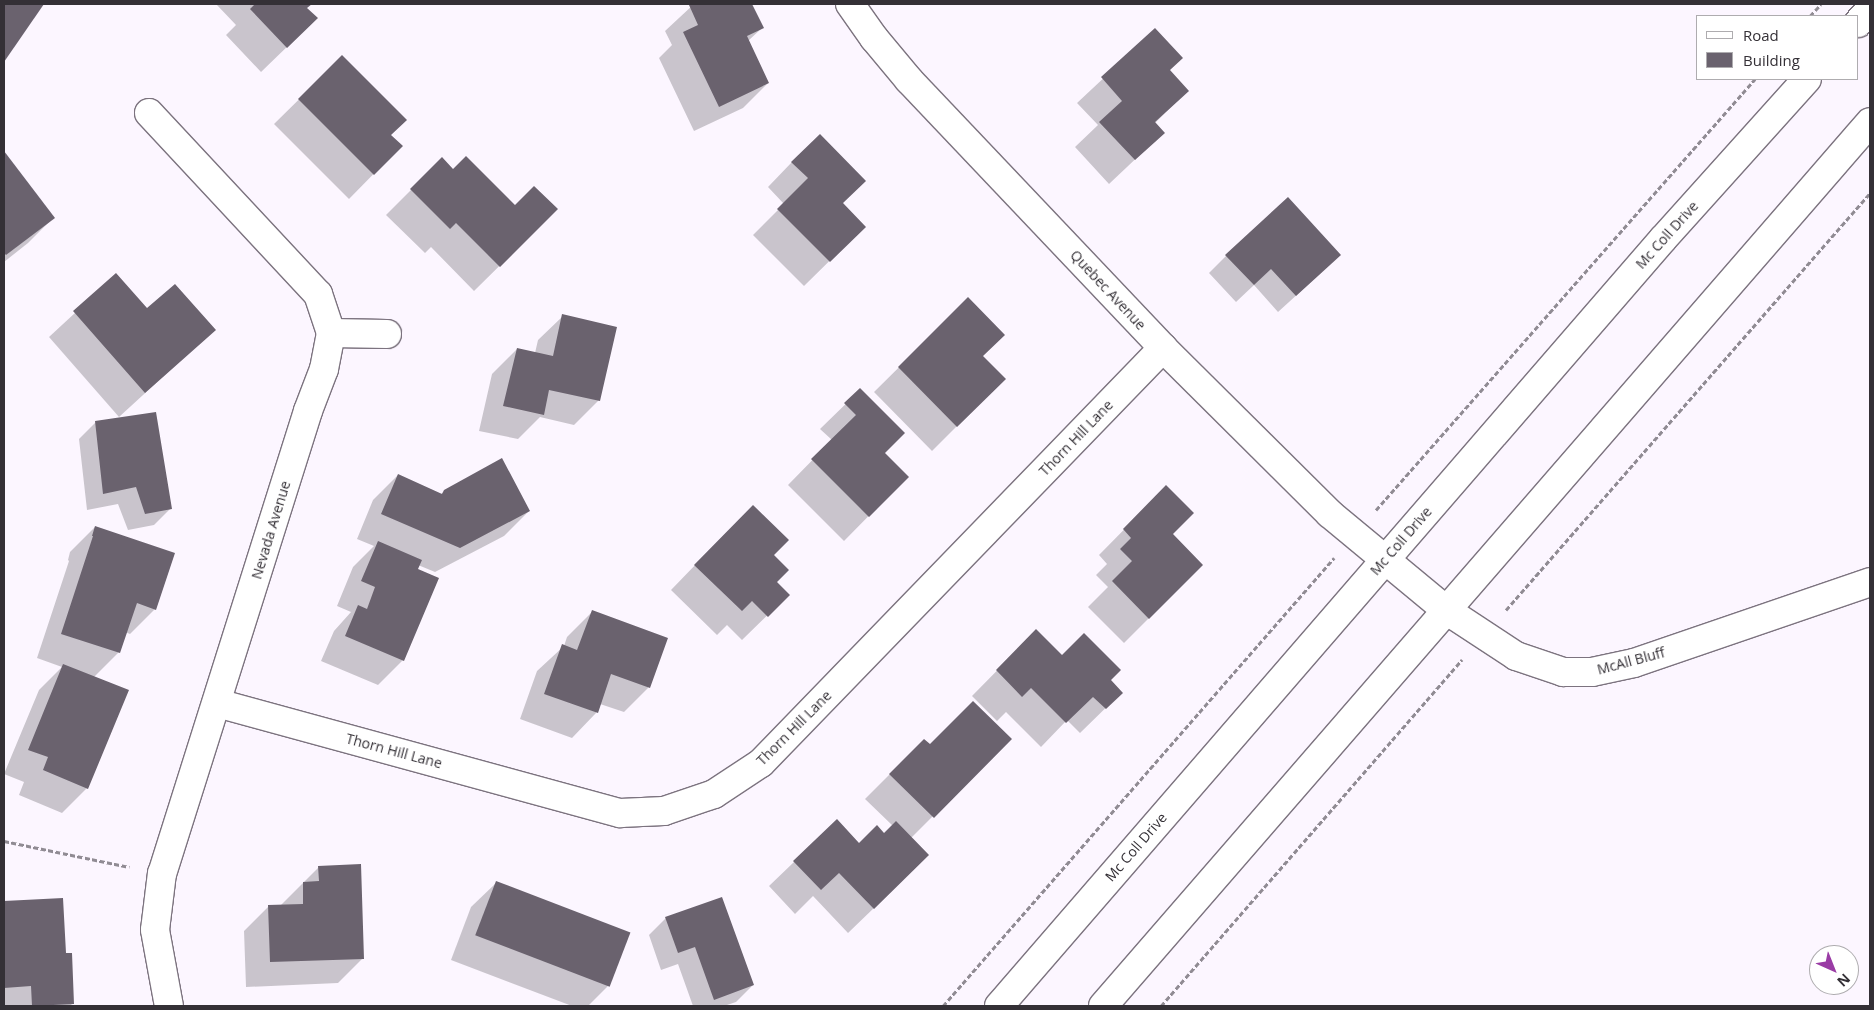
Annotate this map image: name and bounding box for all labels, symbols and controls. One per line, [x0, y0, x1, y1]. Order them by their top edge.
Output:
legend [1696, 15, 1859, 80]
text: Road [1743, 25, 1779, 45]
text: Building [1743, 50, 1800, 70]
street label: Mc Coll Drive [1632, 198, 1702, 272]
street label: Quebec Avenue [1067, 247, 1149, 333]
street label: Thorn Hill Lane [1036, 397, 1116, 479]
street label: Nevada Avenue [248, 479, 294, 581]
street label: Mc Coll Drive [1367, 503, 1435, 579]
street label: McAll Bluff [1595, 644, 1667, 678]
street label: Thorn Hill Lane [753, 687, 835, 769]
street label: Thorn Hill Lane [344, 730, 444, 772]
street label: Mc Coll Drive [1102, 809, 1170, 885]
north arrow [1809, 945, 1859, 995]
text: N [1833, 970, 1855, 991]

